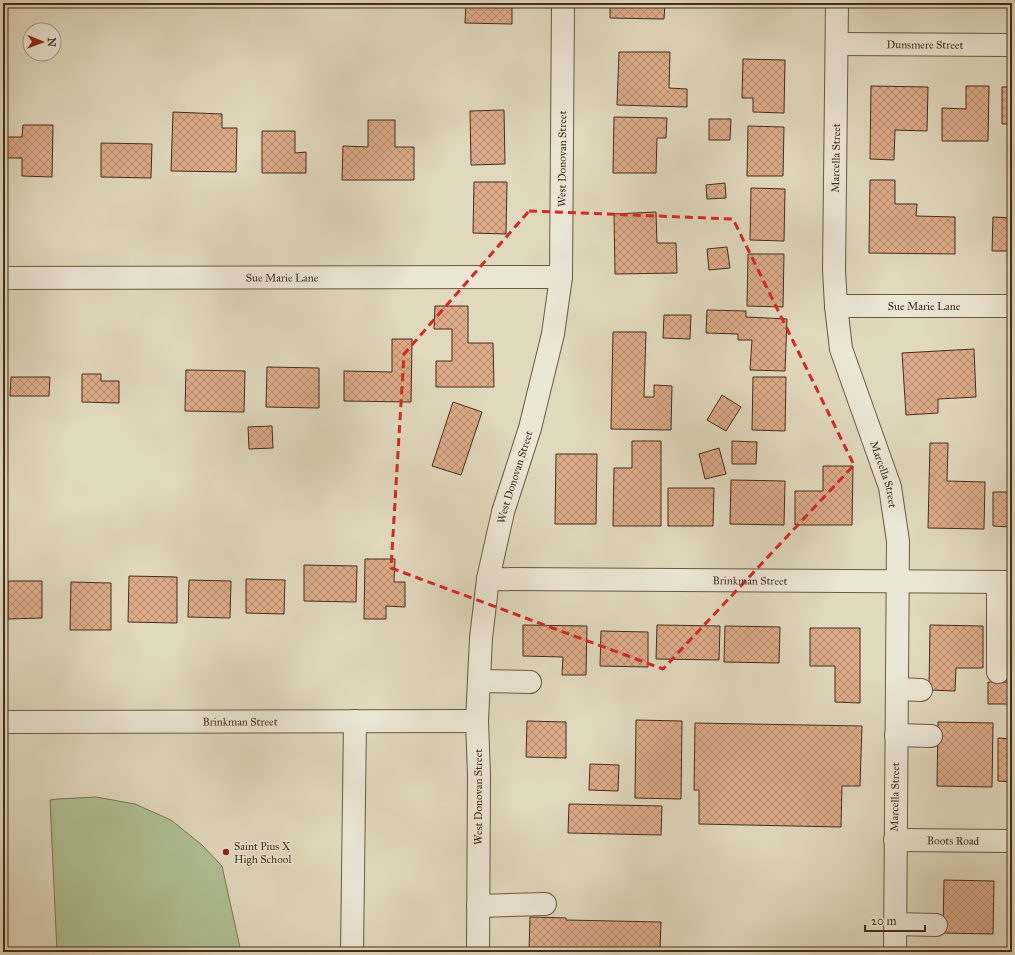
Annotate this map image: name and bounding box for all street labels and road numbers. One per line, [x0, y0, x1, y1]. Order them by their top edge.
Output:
street label: Dunsmere Street [887, 38, 963, 51]
street label: West Donovan Street [555, 110, 569, 207]
street label: Marcella Street [829, 123, 843, 193]
street label: Sue Marie Lane [246, 271, 319, 284]
street label: Sue Marie Lane [888, 300, 961, 313]
street label: West Donovan Street [494, 429, 535, 525]
street label: Marcella Street [868, 439, 900, 509]
street label: Brinkman Street [712, 574, 788, 587]
street label: Brinkman Street [202, 715, 278, 728]
street label: West Donovan Street [472, 749, 485, 845]
street label: Marcella Street [888, 762, 902, 832]
street label: Boots Road [927, 834, 980, 847]

